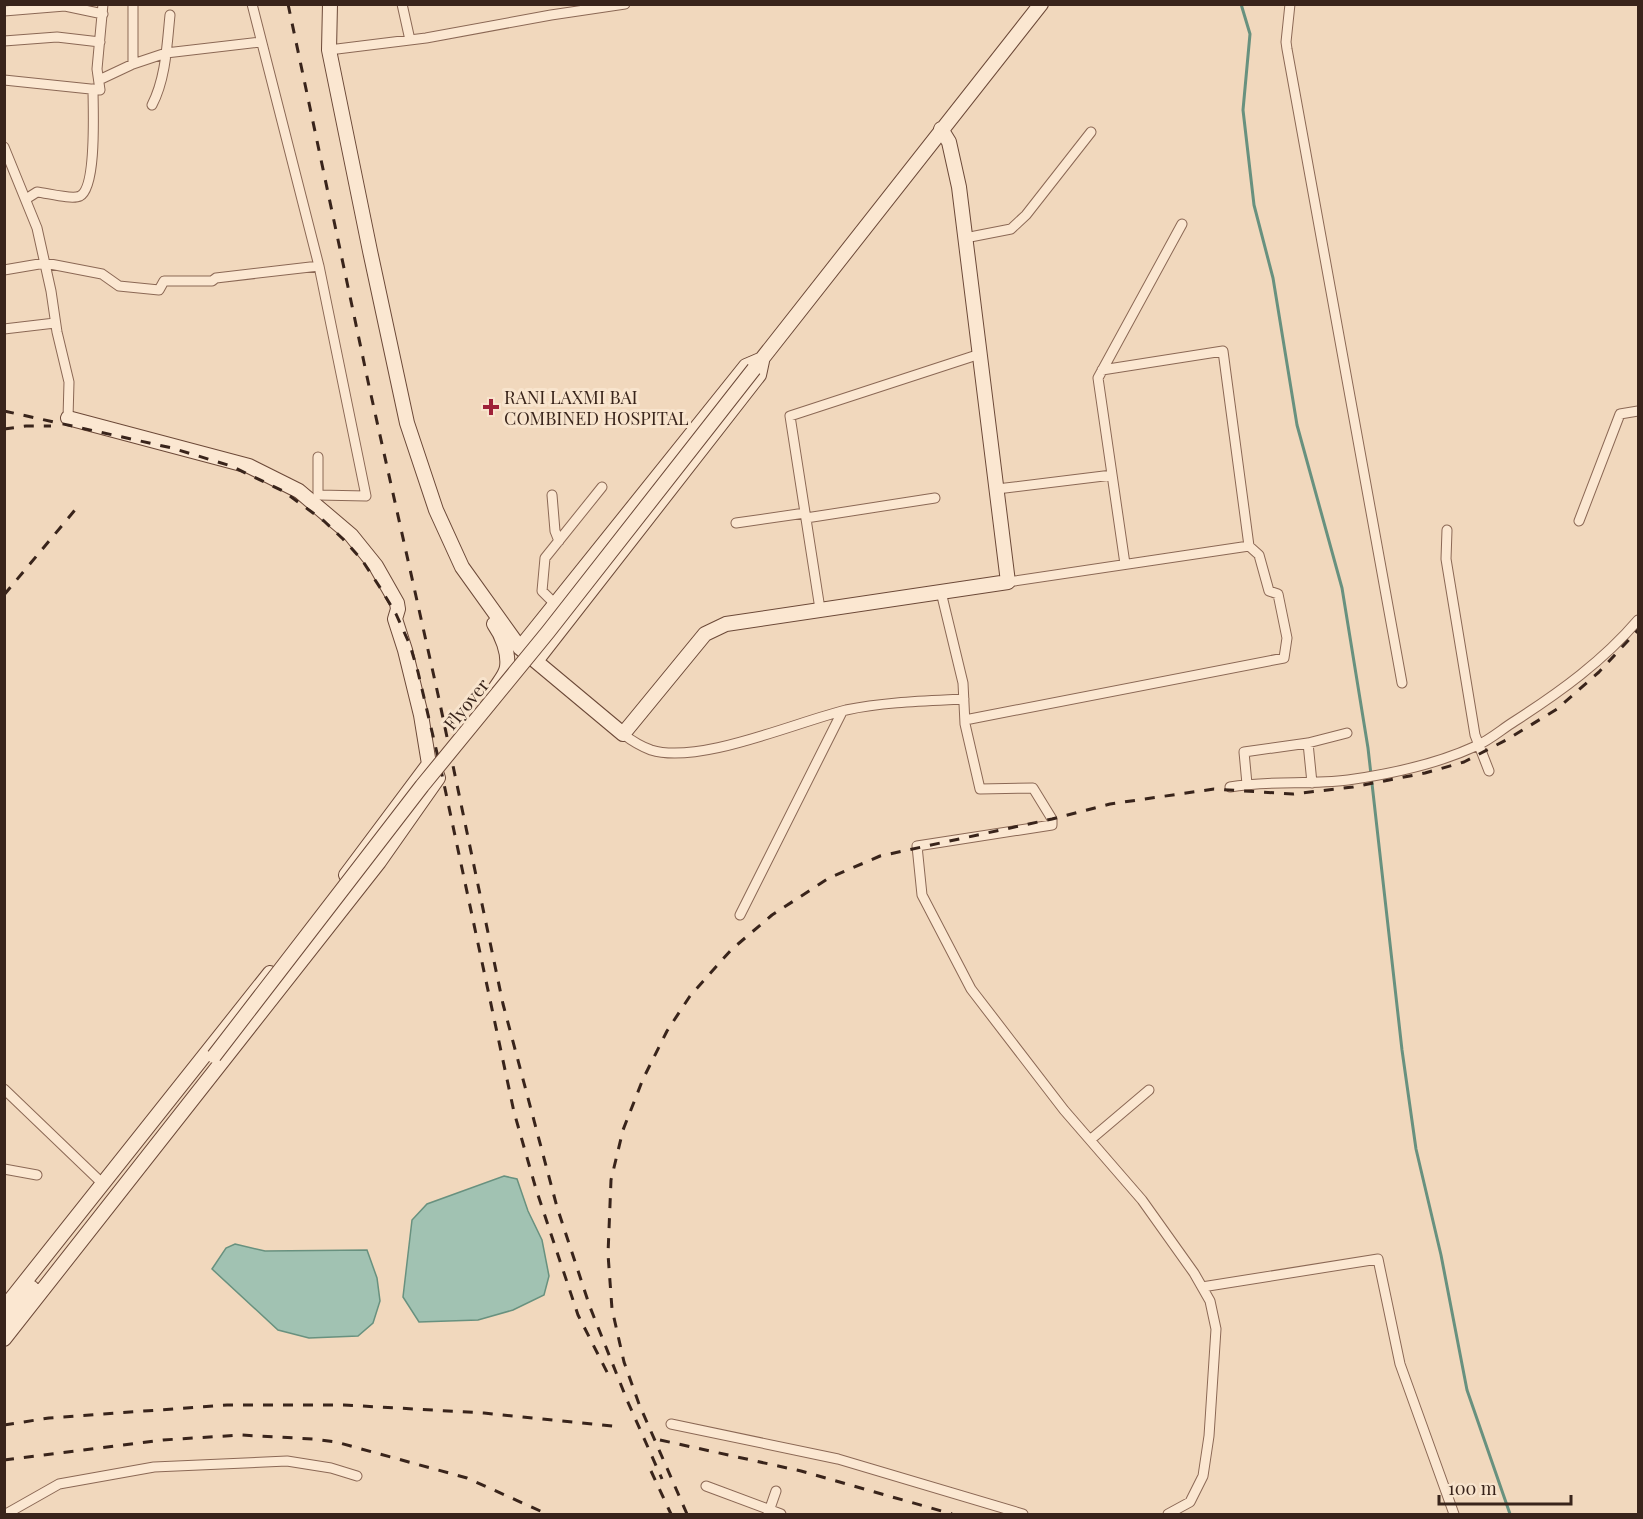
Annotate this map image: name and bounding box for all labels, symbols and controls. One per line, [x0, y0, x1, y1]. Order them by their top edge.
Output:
place label: RANI LAXMI BAI COMBINED HOSPITAL [504, 385, 689, 430]
marker: RANI LAXMI BAI COMBINED HOSPITAL [482, 398, 500, 416]
street label: Flyover [438, 673, 494, 735]
scale bar [1439, 1468, 1571, 1506]
text: 100 m [1448, 1476, 1497, 1500]

